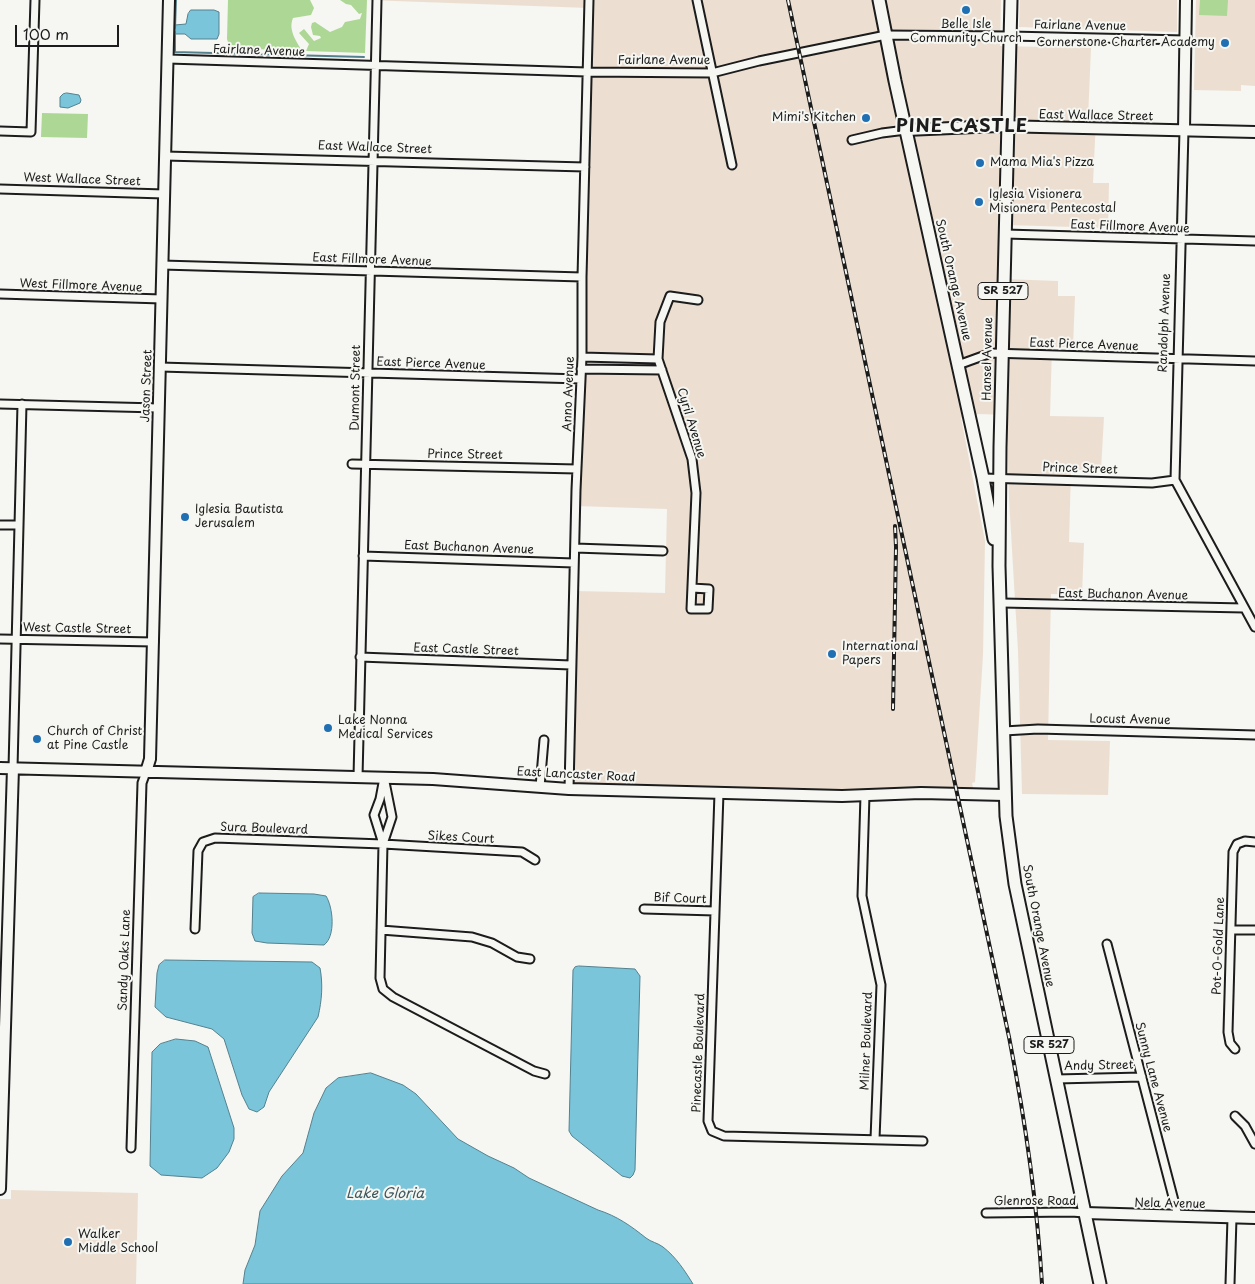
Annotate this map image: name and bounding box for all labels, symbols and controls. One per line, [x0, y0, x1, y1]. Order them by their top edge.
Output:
marker: Belle Isle Community Church [960, 4, 972, 16]
scale bar [18, 15, 121, 47]
place label: Belle Isle Community Church [910, 18, 1022, 46]
street label: Fairlane Avenue [1034, 18, 1126, 34]
text: 100 m [23, 22, 69, 45]
place label: Cornerstone Charter Academy [1036, 36, 1215, 50]
marker: Cornerstone Charter Academy [1219, 37, 1231, 49]
street label: Fairlane Avenue [213, 42, 305, 60]
street label: Fairlane Avenue [618, 54, 710, 68]
street label: East Wallace Street [1039, 108, 1153, 124]
place label: Mimi's Kitchen [772, 111, 856, 125]
marker: Mimi's Kitchen [860, 112, 872, 124]
district label: PINE CASTLE [894, 116, 1030, 138]
street label: East Wallace Street [318, 139, 432, 157]
place label: Mama Mia's Pizza [990, 156, 1094, 170]
marker: Mama Mia's Pizza [974, 157, 986, 169]
street label: West Wallace Street [23, 171, 141, 189]
place label: Iglesia Visionera Misionera Pentecostal [989, 188, 1116, 216]
marker: Iglesia Visionera Misionera Pentecostal [973, 196, 985, 208]
street label: South Orange Avenue [932, 218, 974, 342]
street label: East Fillmore Avenue [1070, 218, 1190, 236]
street label: East Fillmore Avenue [312, 251, 432, 269]
street label: Randolph Avenue [1156, 273, 1174, 373]
street label: West Fillmore Avenue [19, 277, 143, 295]
road number: SR 527 [978, 282, 1028, 300]
street label: Hansel Avenue [980, 317, 996, 401]
street label: East Pierce Avenue [1029, 336, 1139, 354]
street label: Dumont Street [348, 345, 364, 431]
street label: Jason Street [139, 349, 155, 423]
street label: East Pierce Avenue [376, 355, 486, 373]
street label: Anno Avenue [560, 356, 578, 432]
street label: Cyril Avenue [674, 386, 708, 460]
street label: Prince Street [427, 447, 503, 463]
street label: Prince Street [1042, 460, 1118, 478]
place label: Iglesia Bautista Jerusalem [195, 503, 283, 531]
marker: Iglesia Bautista Jerusalem [179, 511, 191, 523]
street label: East Buchanon Avenue [404, 539, 534, 557]
street label: East Buchanon Avenue [1058, 587, 1188, 603]
street label: West Castle Street [23, 621, 131, 637]
place label: International Papers [842, 640, 918, 668]
street label: East Castle Street [413, 641, 519, 659]
marker: International Papers [826, 648, 838, 660]
street label: Locust Avenue [1089, 712, 1171, 728]
place label: Lake Nonna Medical Services [338, 714, 433, 742]
marker: Lake Nonna Medical Services [322, 722, 334, 734]
place label: Church of Christ at Pine Castle [47, 725, 142, 753]
marker: Church of Christ at Pine Castle [31, 733, 43, 745]
street label: East Lancaster Road [516, 765, 636, 785]
street label: Sura Boulevard [220, 820, 308, 838]
street label: Sikes Court [427, 829, 495, 847]
street label: South Orange Avenue [1019, 864, 1057, 988]
street label: Bif Court [653, 891, 707, 907]
street label: Pot-O-Gold Lane [1210, 897, 1228, 995]
street label: Sandy Oaks Lane [116, 909, 134, 1011]
street label: Milner Boulevard [858, 991, 876, 1091]
street label: Pinecastle Boulevard [690, 993, 708, 1113]
street label: Sunny Lane Avenue [1131, 1020, 1175, 1134]
road number: SR 527 [1024, 1036, 1074, 1054]
street label: Andy Street [1064, 1058, 1134, 1074]
water label: Lake Gloria [346, 1186, 424, 1202]
street label: Glenrose Road [994, 1195, 1076, 1209]
street label: Nela Avenue [1134, 1196, 1206, 1212]
place label: Walker Middle School [78, 1228, 158, 1256]
marker: Walker Middle School [62, 1236, 74, 1248]

